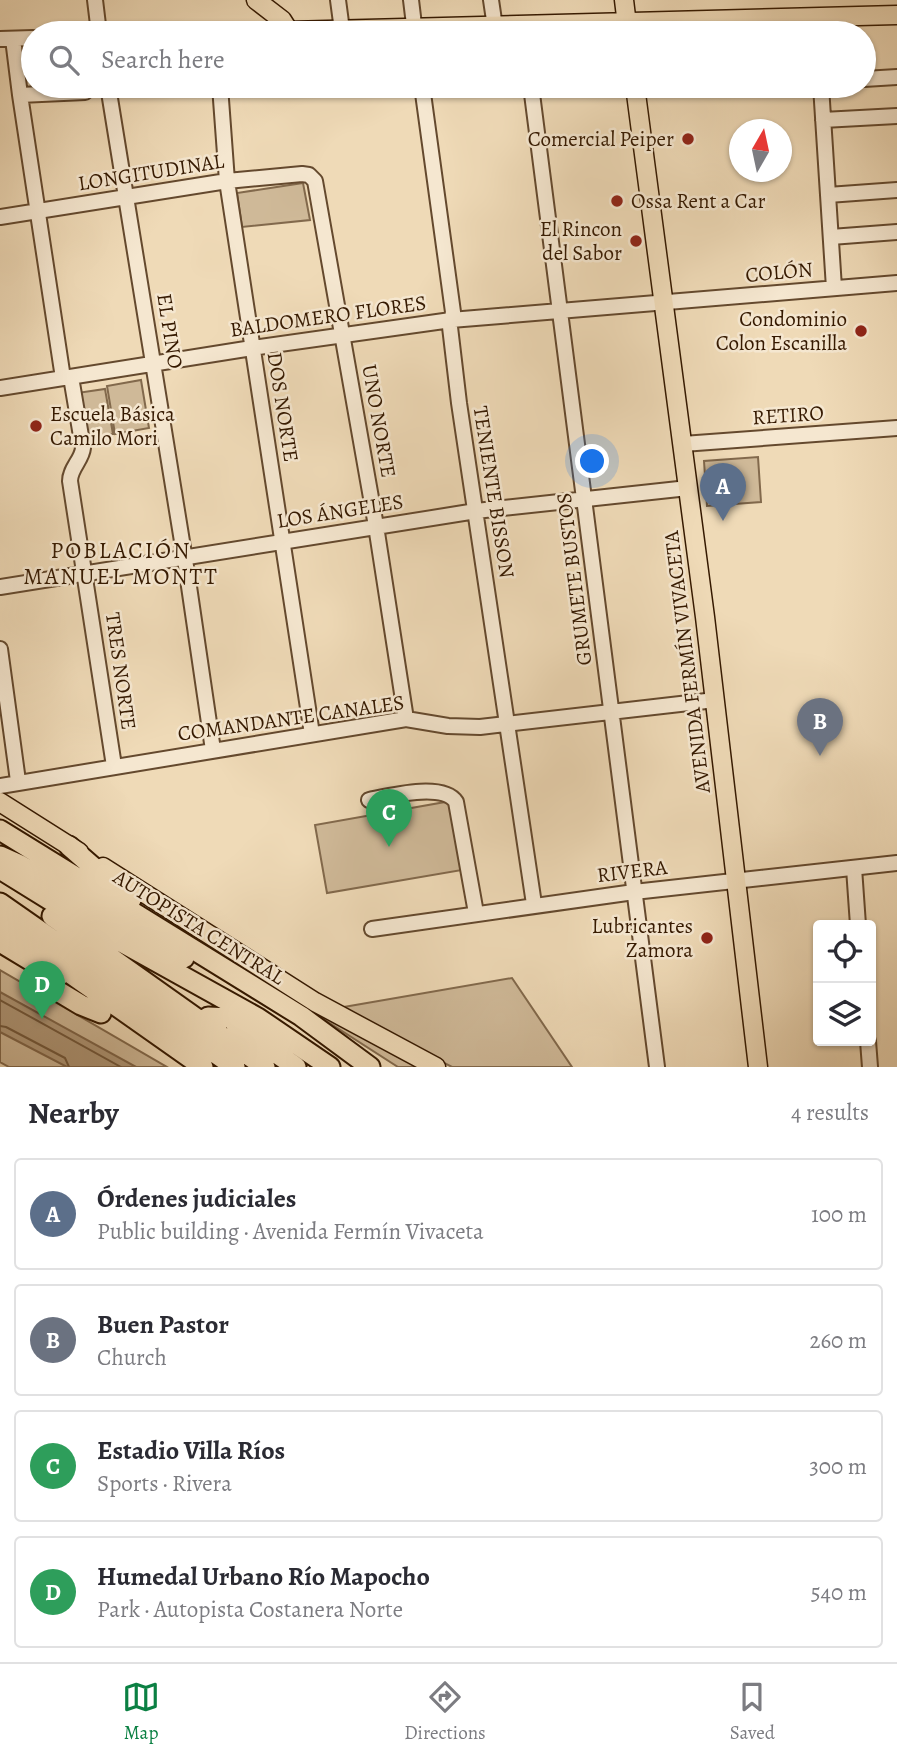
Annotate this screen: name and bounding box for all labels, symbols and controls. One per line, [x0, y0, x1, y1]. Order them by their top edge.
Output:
search box [21, 21, 876, 98]
icon: search [45, 41, 83, 79]
text: Search here [101, 42, 225, 77]
north arrow [729, 119, 792, 182]
place label: Comercial Peiper [528, 125, 674, 153]
marker: Comercial Peiper [680, 131, 696, 147]
street label: LONGITUDINAL [76, 147, 226, 197]
place label: Ossa Rent a Car [631, 187, 765, 215]
marker: Ossa Rent a Car [609, 193, 625, 209]
place label: El Rincon del Sabor [540, 215, 622, 267]
marker: El Rincon del Sabor [628, 233, 644, 249]
street label: COLÓN [744, 255, 814, 289]
street label: BALDOMERO FLORES [228, 288, 428, 344]
street label: EL PINO [150, 291, 190, 371]
place label: Condominio Colon Escanilla [716, 305, 847, 357]
marker: Condominio Colon Escanilla [853, 323, 869, 339]
street label: DOS NORTE [260, 350, 306, 464]
street label: UNO NORTE [355, 362, 403, 480]
street label: RETIRO [751, 399, 825, 431]
place label: Escuela Básica Camilo Mori [50, 400, 175, 452]
street label: TENIENTE BISSON [467, 404, 521, 580]
marker: Escuela Básica Camilo Mori [28, 418, 44, 434]
your location [575, 444, 609, 478]
pin: A [700, 463, 746, 521]
street label: LOS ÁNGELES [275, 487, 405, 535]
street label: GRUMETE BUSTOS [550, 491, 598, 667]
street label: AVENIDA FERMÍN VIVACETA [657, 529, 717, 796]
district label: POBLACIÓN MANUEL MONTT [23, 535, 219, 592]
street label: TRES NORTE [99, 610, 143, 732]
street label: COMANDANTE CANALES [176, 688, 406, 748]
pin: B [797, 698, 843, 756]
pin: C [366, 789, 412, 847]
street label: RIVERA [595, 853, 670, 889]
street label: AUTOPISTA CENTRAL [107, 862, 290, 991]
place label: Lubricantes Zamora [592, 912, 693, 964]
map controls [813, 920, 876, 1046]
button: locate [813, 920, 876, 983]
marker: Lubricantes Zamora [699, 930, 715, 946]
pin: D [19, 961, 65, 1019]
button: layers [813, 983, 876, 1046]
text: Nearby [28, 1093, 119, 1133]
text: 4 results [791, 1097, 869, 1128]
text: Órdenes judiciales [97, 1181, 296, 1216]
text: A [46, 1199, 60, 1230]
text: 100 m [811, 1199, 867, 1230]
text: Public building · Avenida Fermín Vivaceta [97, 1216, 484, 1247]
text: Buen Pastor [97, 1307, 229, 1342]
text: B [46, 1325, 60, 1356]
text: 260 m [809, 1325, 867, 1356]
text: Church [97, 1342, 167, 1373]
text: Estadio Villa Ríos [97, 1433, 285, 1468]
text: C [46, 1451, 60, 1482]
text: 300 m [809, 1451, 867, 1482]
text: Sports · Rivera [97, 1468, 232, 1499]
text: Humedal Urbano Río Mapocho [97, 1559, 430, 1594]
text: D [45, 1577, 61, 1608]
text: 540 m [811, 1577, 867, 1608]
text: Park · Autopista Costanera Norte [97, 1594, 403, 1625]
tab: Map [122, 1678, 160, 1746]
tab: Directions [404, 1678, 486, 1746]
tab: Saved [730, 1678, 775, 1746]

